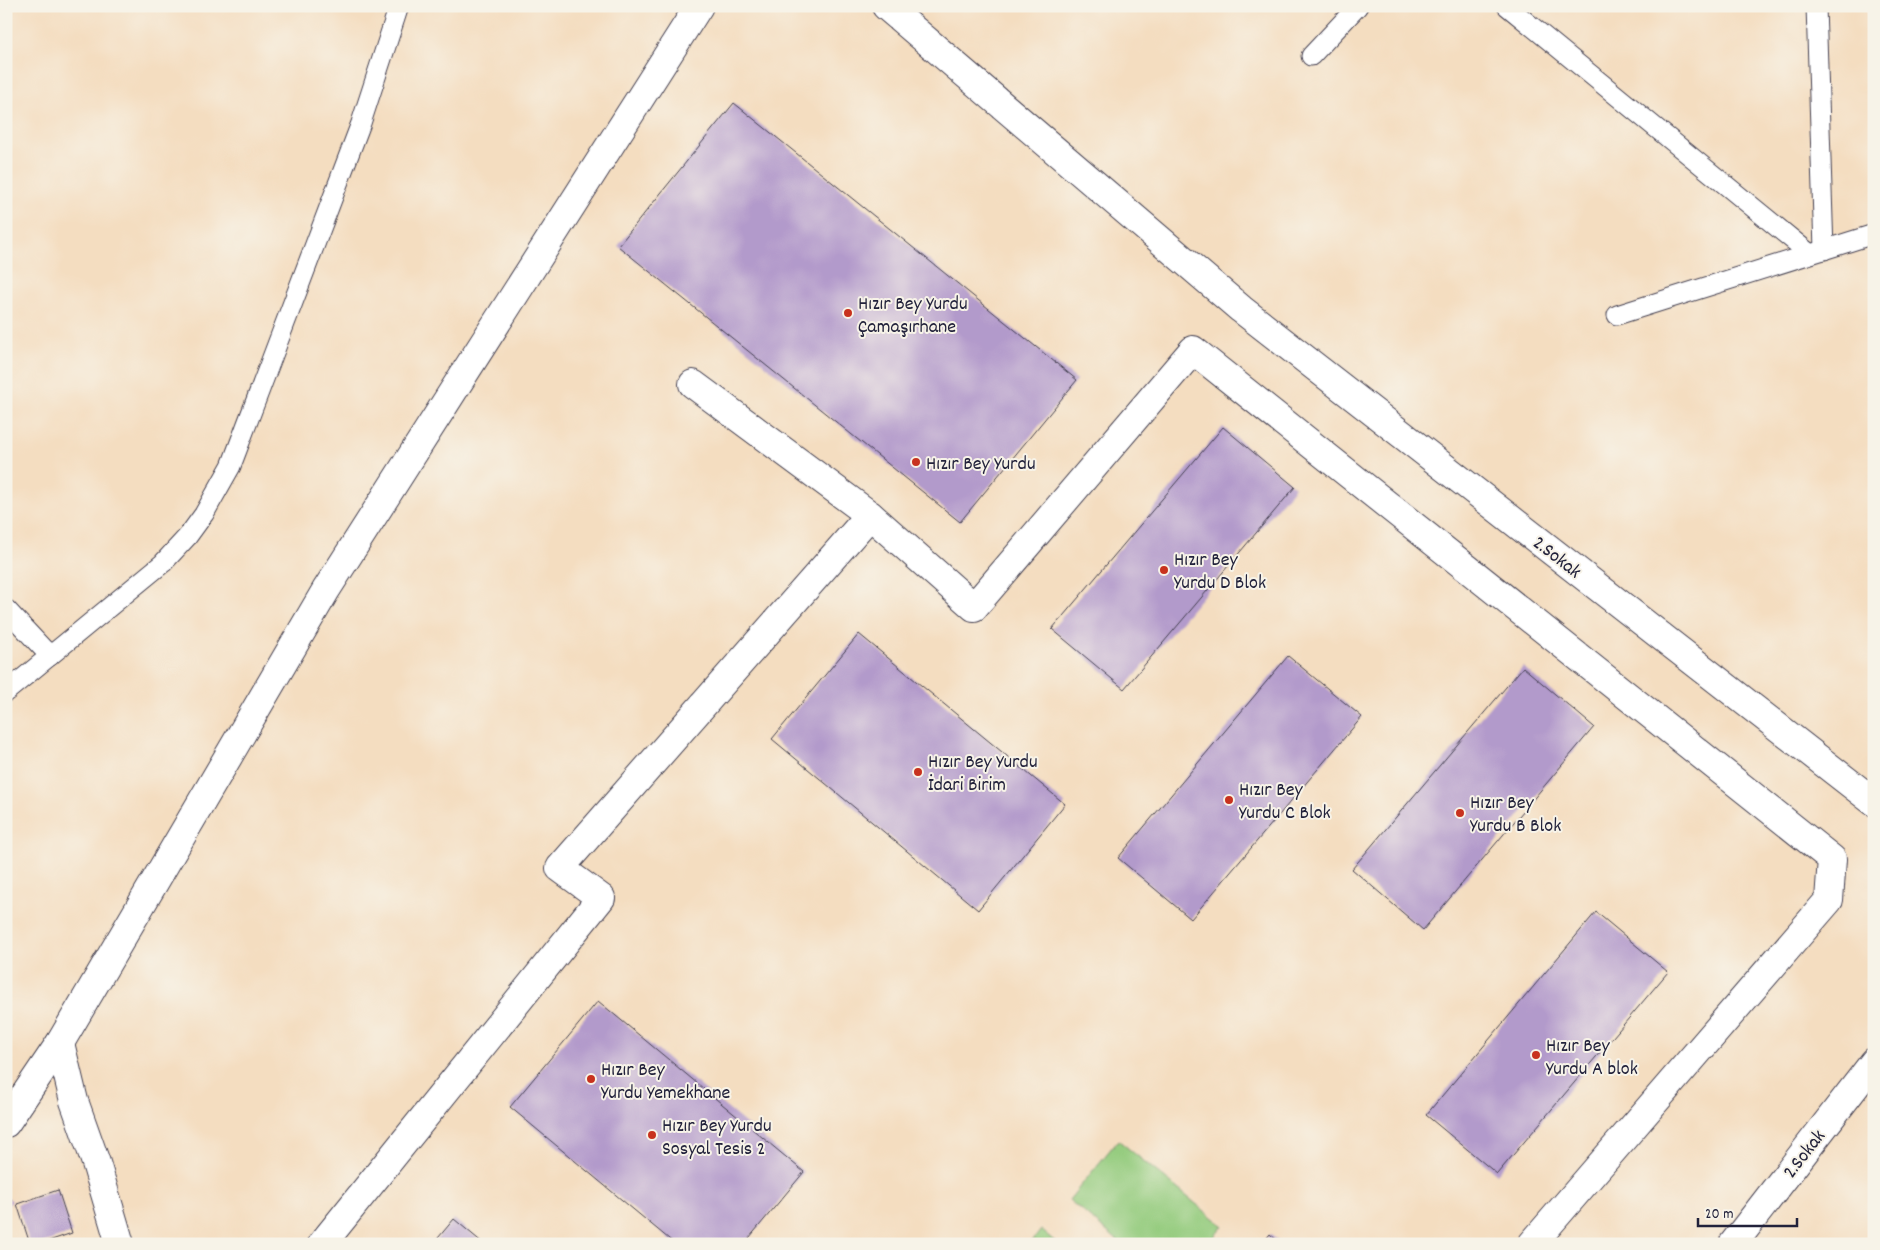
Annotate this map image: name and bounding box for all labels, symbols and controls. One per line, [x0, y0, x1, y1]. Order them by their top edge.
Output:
place label: Hızır Bey Yurdu Çamaşırhane [858, 291, 968, 342]
marker: Hızır Bey Yurdu Çamaşırhane [842, 307, 854, 319]
place label: Hızır Bey Yurdu [926, 451, 1036, 479]
marker: Hızır Bey Yurdu [910, 456, 922, 468]
street label: 2.Sokak [1526, 530, 1587, 587]
place label: Hızır Bey Yurdu D Blok [1174, 547, 1266, 598]
marker: Hızır Bey Yurdu D Blok [1158, 564, 1170, 576]
place label: Hızır Bey Yurdu İdari Birim [928, 749, 1038, 800]
marker: Hızır Bey Yurdu İdari Birim [912, 766, 924, 778]
place label: Hızır Bey Yurdu C Blok [1239, 777, 1331, 828]
place label: Hızır Bey Yurdu B Blok [1470, 790, 1561, 841]
marker: Hızır Bey Yurdu C Blok [1223, 794, 1235, 806]
marker: Hızır Bey Yurdu B Blok [1454, 807, 1466, 819]
place label: Hızır Bey Yurdu A blok [1546, 1033, 1638, 1084]
marker: Hızır Bey Yurdu A blok [1530, 1049, 1542, 1061]
place label: Hızır Bey Yurdu Yemekhane [601, 1057, 731, 1108]
marker: Hızır Bey Yurdu Yemekhane [585, 1073, 597, 1085]
place label: Hızır Bey Yurdu Sosyal Tesis 2 [662, 1113, 772, 1164]
street label: 2.Sokak [1777, 1124, 1834, 1185]
marker: Hızır Bey Yurdu Sosyal Tesis 2 [646, 1129, 658, 1141]
scale bar [1698, 1195, 1796, 1227]
text: 20 m [1705, 1204, 1733, 1226]

